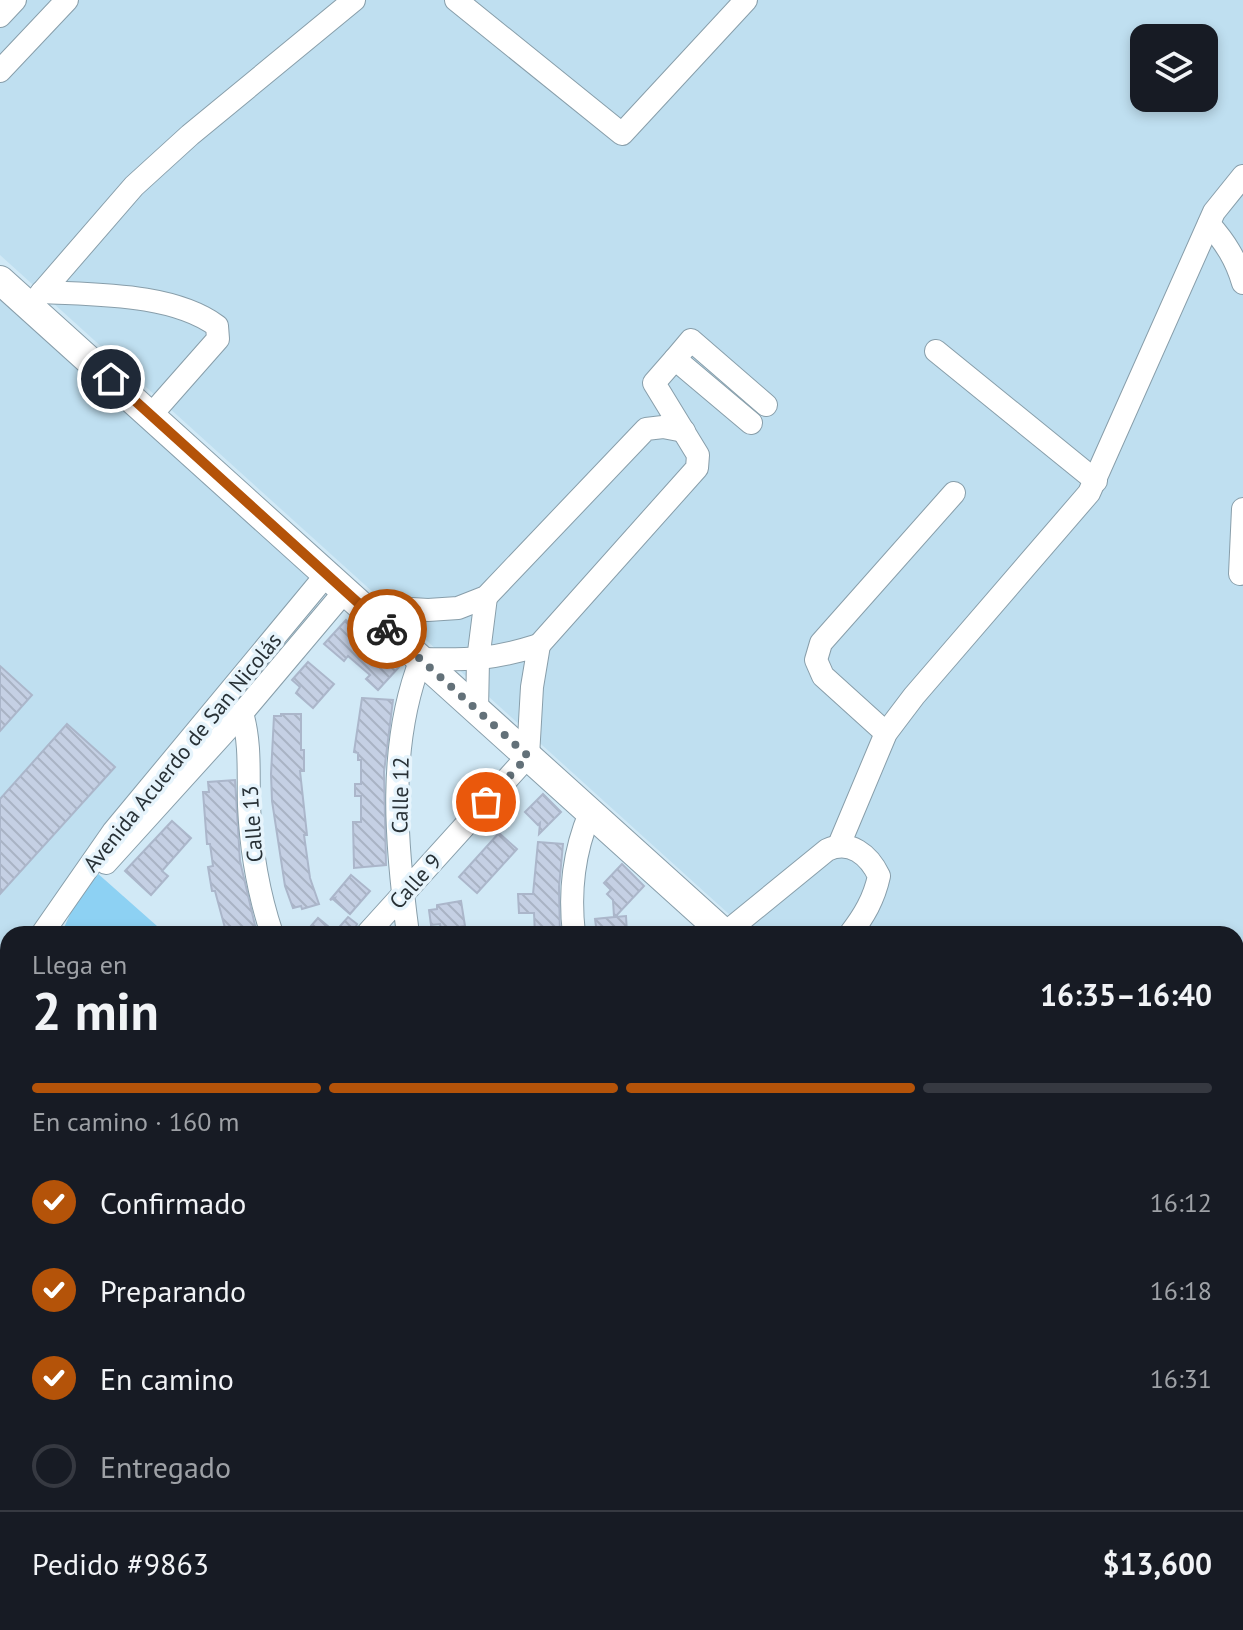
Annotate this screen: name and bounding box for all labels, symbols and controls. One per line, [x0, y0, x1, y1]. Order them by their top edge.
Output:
map controls [1130, 24, 1218, 112]
button: layers [1130, 24, 1218, 112]
pin [77, 345, 145, 413]
icon: home [89, 357, 133, 401]
courier [347, 589, 427, 669]
icon: bike [365, 607, 409, 651]
street label: Avenida Acuerdo de San Nicolás [77, 627, 287, 877]
street label: Calle 12 [385, 756, 415, 834]
pin [452, 768, 520, 836]
icon: bag [464, 780, 508, 824]
street label: Calle 13 [235, 785, 269, 863]
street label: Calle 9 [383, 847, 447, 915]
text: Llega en [32, 948, 127, 981]
text: 16:35–16:40 [1040, 975, 1212, 1014]
text: 2 min [32, 977, 159, 1044]
text: En camino · 160 m [32, 1105, 239, 1138]
icon: check [32, 1180, 76, 1224]
text: Confirmado [100, 1183, 246, 1222]
text: 16:12 [1150, 1186, 1212, 1219]
icon: check [32, 1268, 76, 1312]
text: Preparando [100, 1271, 246, 1310]
text: 16:18 [1150, 1274, 1212, 1307]
icon: check [32, 1356, 76, 1400]
text: En camino [100, 1359, 234, 1398]
text: 16:31 [1150, 1362, 1212, 1395]
text: Entregado [100, 1447, 231, 1486]
text: Pedido #9863 [32, 1544, 209, 1583]
text: $13,600 [1102, 1544, 1212, 1583]

